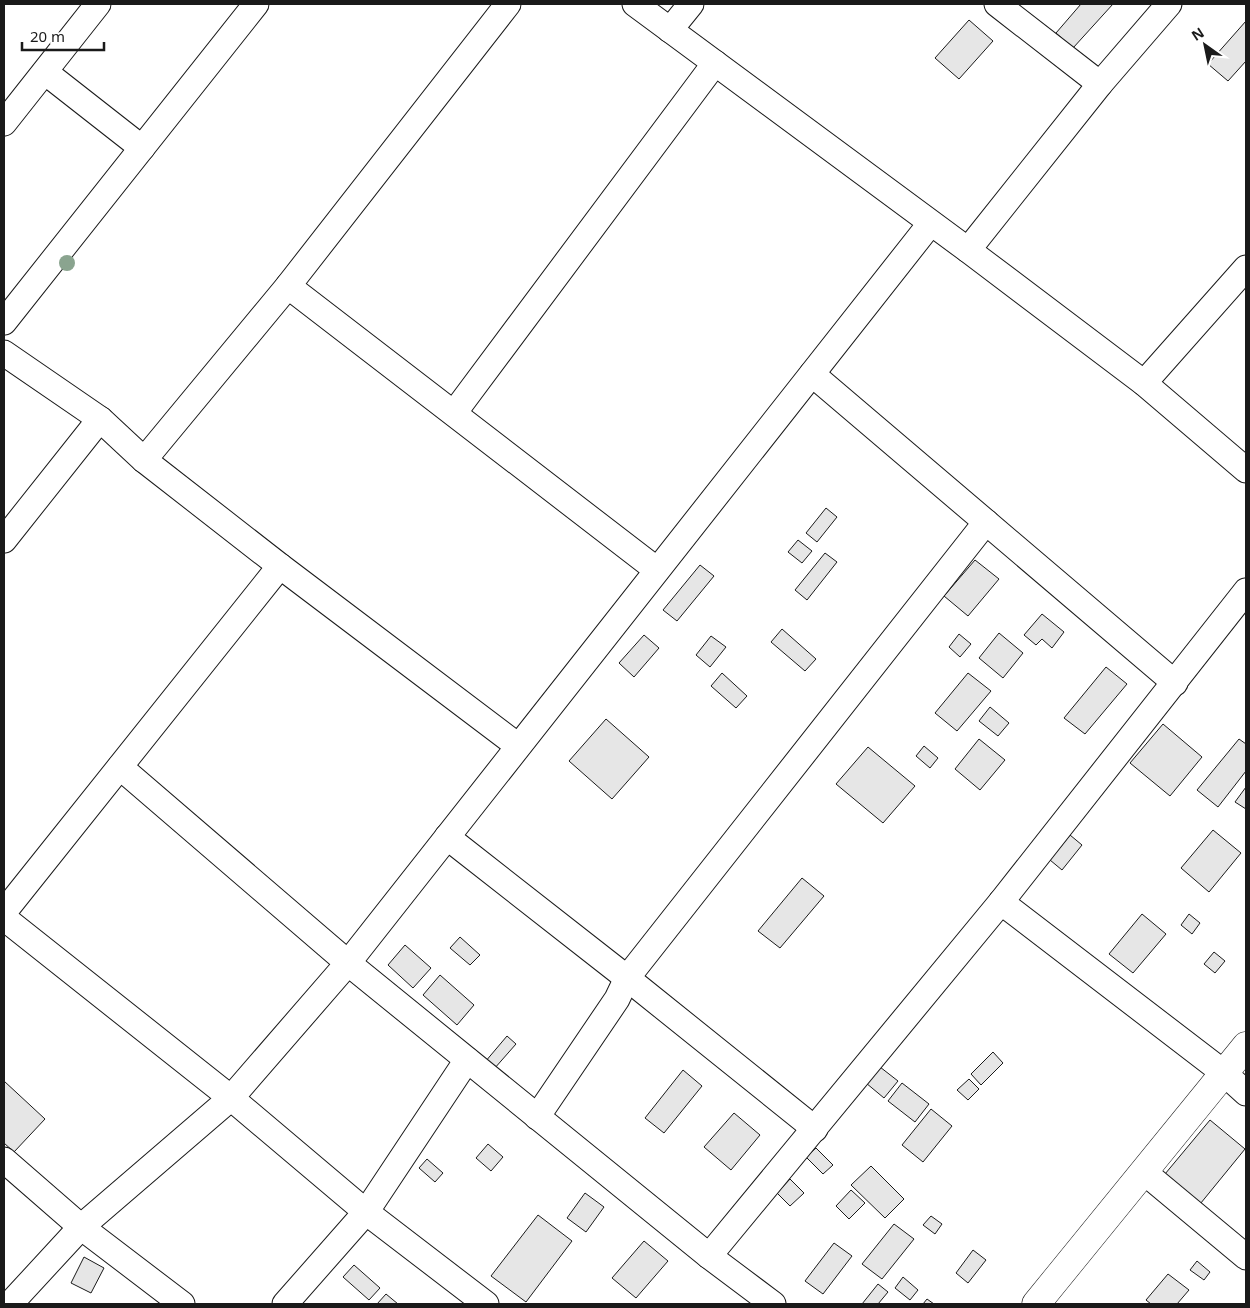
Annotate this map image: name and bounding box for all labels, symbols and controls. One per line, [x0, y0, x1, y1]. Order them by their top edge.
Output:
scale bar [22, 20, 105, 52]
north arrow [1180, 20, 1230, 70]
text: N [1188, 23, 1208, 45]
text: 20 m [30, 26, 65, 46]

